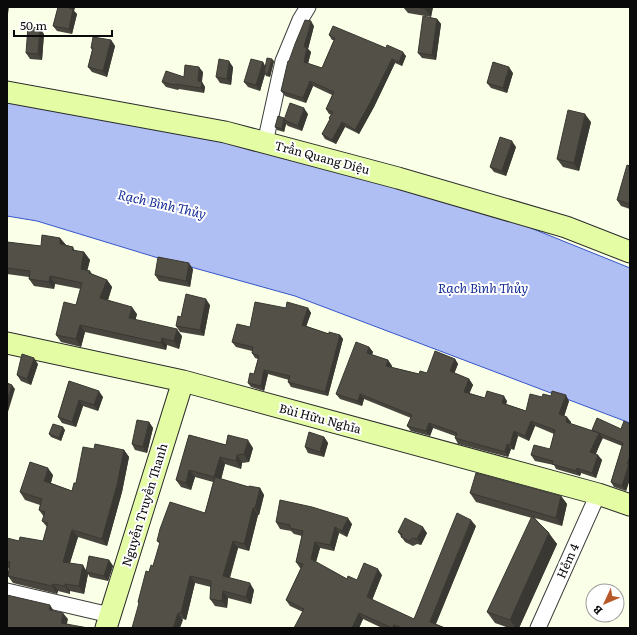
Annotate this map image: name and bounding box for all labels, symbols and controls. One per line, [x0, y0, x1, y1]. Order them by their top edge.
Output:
scale bar [14, 12, 112, 38]
text: 50 m [20, 16, 47, 34]
street label: Trần Quang Diệu [273, 136, 372, 179]
water label: Rạch Bình Thủy [116, 184, 208, 223]
water label: Rạch Bình Thủy [438, 278, 528, 297]
street label: Bùi Hữu Nghĩa [277, 398, 364, 438]
street label: Nguyễn Truyền Thanh [117, 441, 171, 569]
street label: Hẻm 4 [551, 540, 583, 581]
north arrow [585, 583, 625, 623]
text: B [588, 602, 605, 619]

